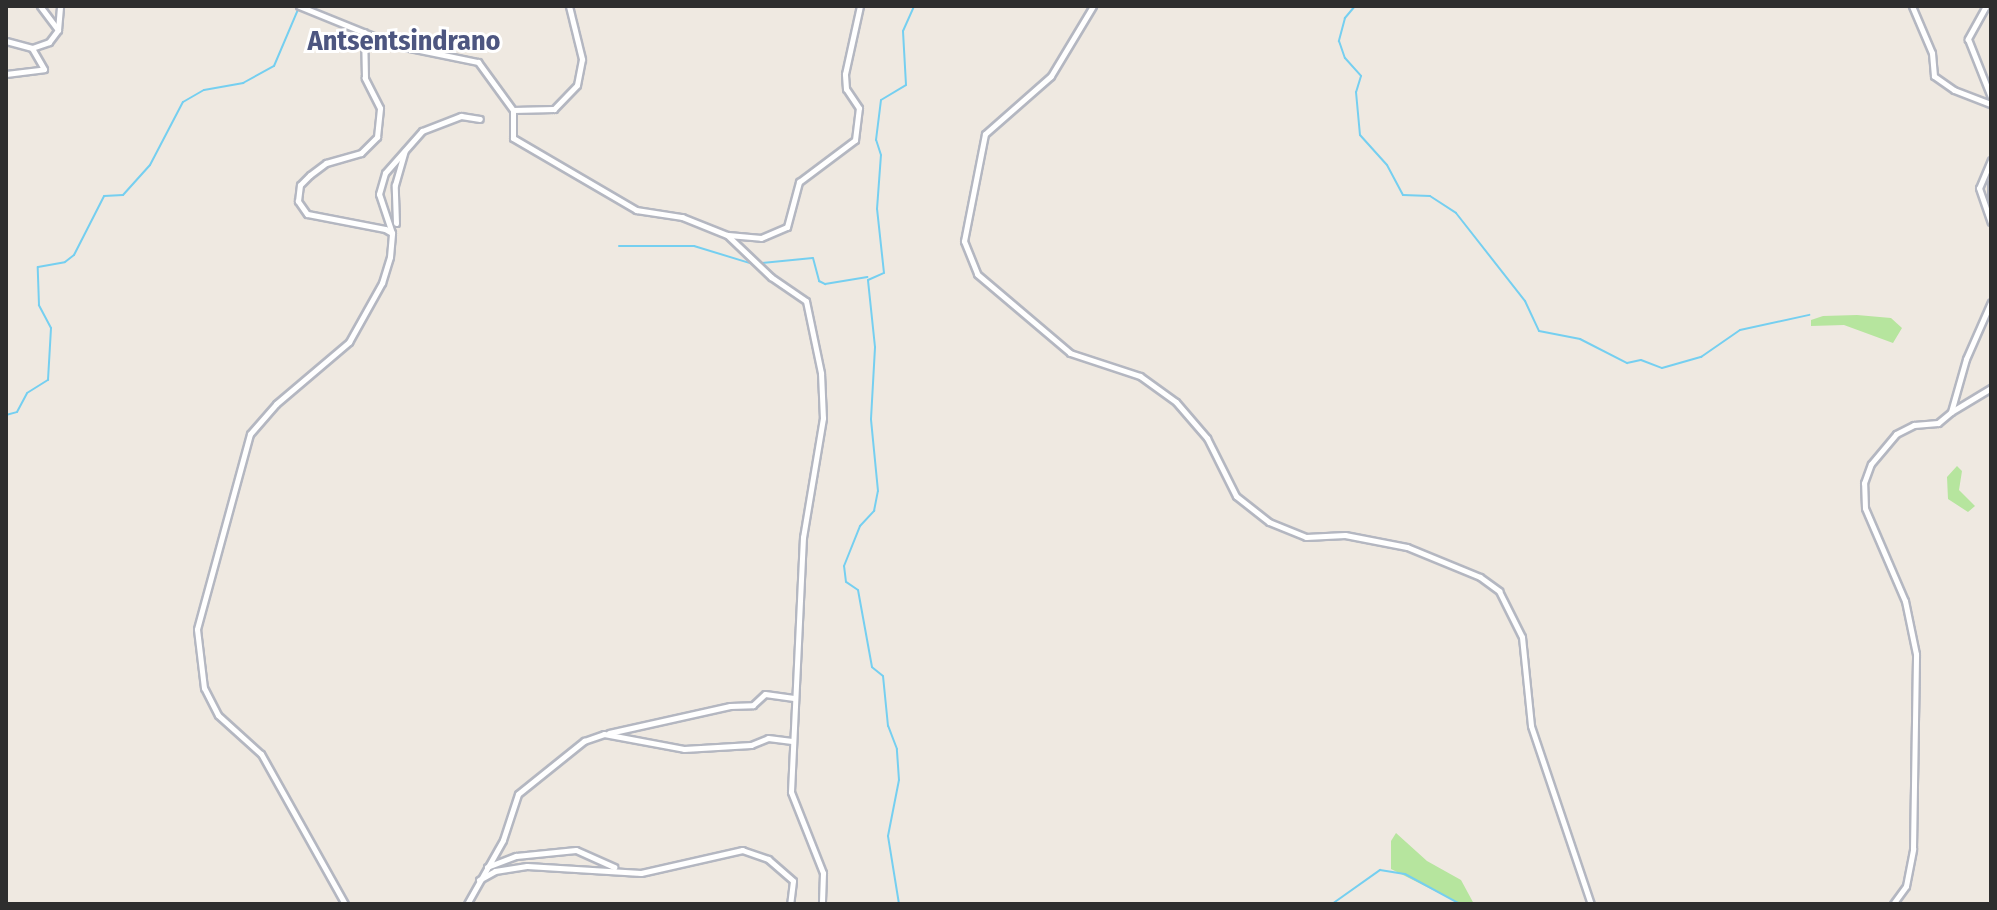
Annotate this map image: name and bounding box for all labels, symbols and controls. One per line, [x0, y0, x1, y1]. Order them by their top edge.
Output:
district label: Antsentsindrano [307, 24, 501, 58]

